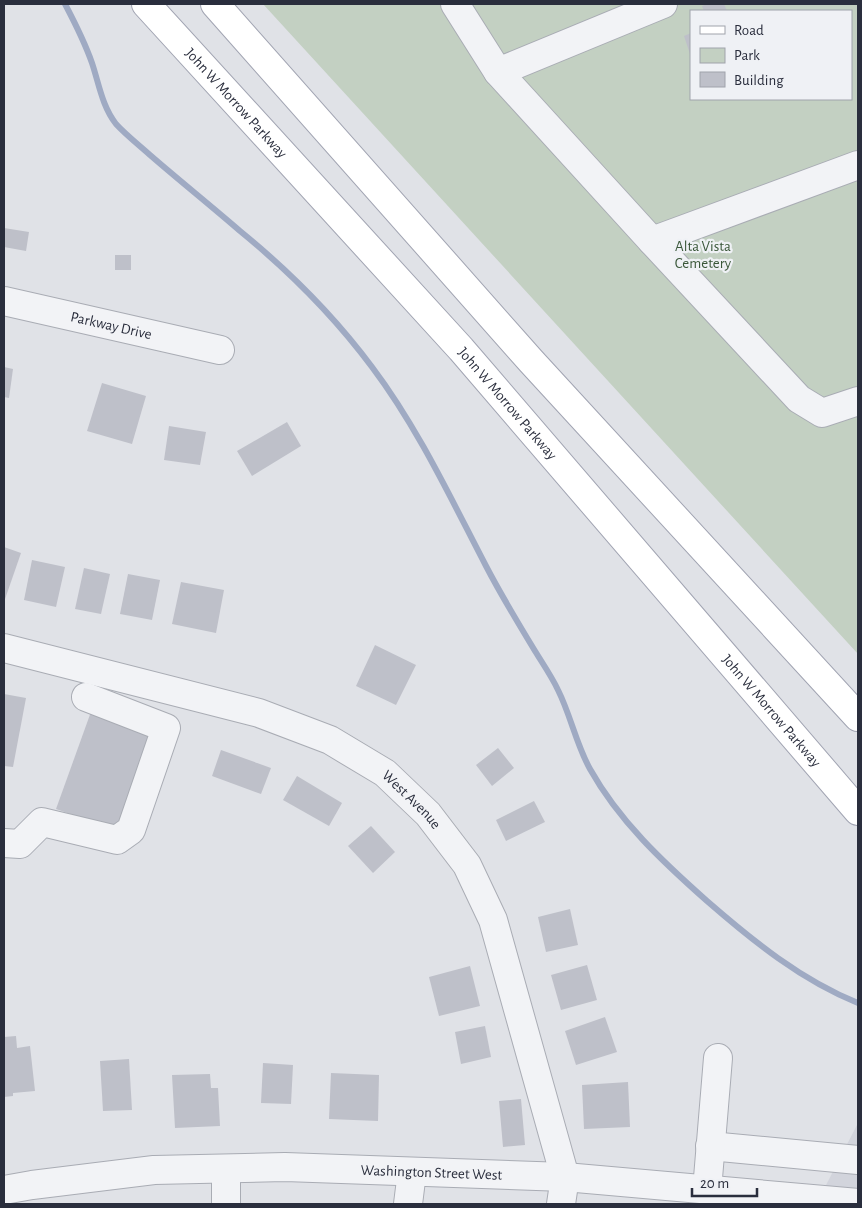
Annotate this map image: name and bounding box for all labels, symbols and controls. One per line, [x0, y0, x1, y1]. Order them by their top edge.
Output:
legend [690, 10, 852, 100]
text: Road [734, 23, 764, 38]
street label: John W Morrow Parkway [183, 45, 290, 161]
text: Park [734, 48, 760, 63]
text: Building [734, 73, 784, 88]
park label: Alta Vista Cemetery [675, 239, 732, 271]
street label: Parkway Drive [69, 309, 153, 342]
street label: John W Morrow Parkway [456, 344, 560, 463]
street label: John W Morrow Parkway [720, 652, 824, 770]
street label: West Avenue [380, 767, 444, 832]
street label: Washington Street West [361, 1162, 503, 1182]
scale bar [692, 1166, 757, 1198]
text: 20 m [700, 1176, 729, 1191]

